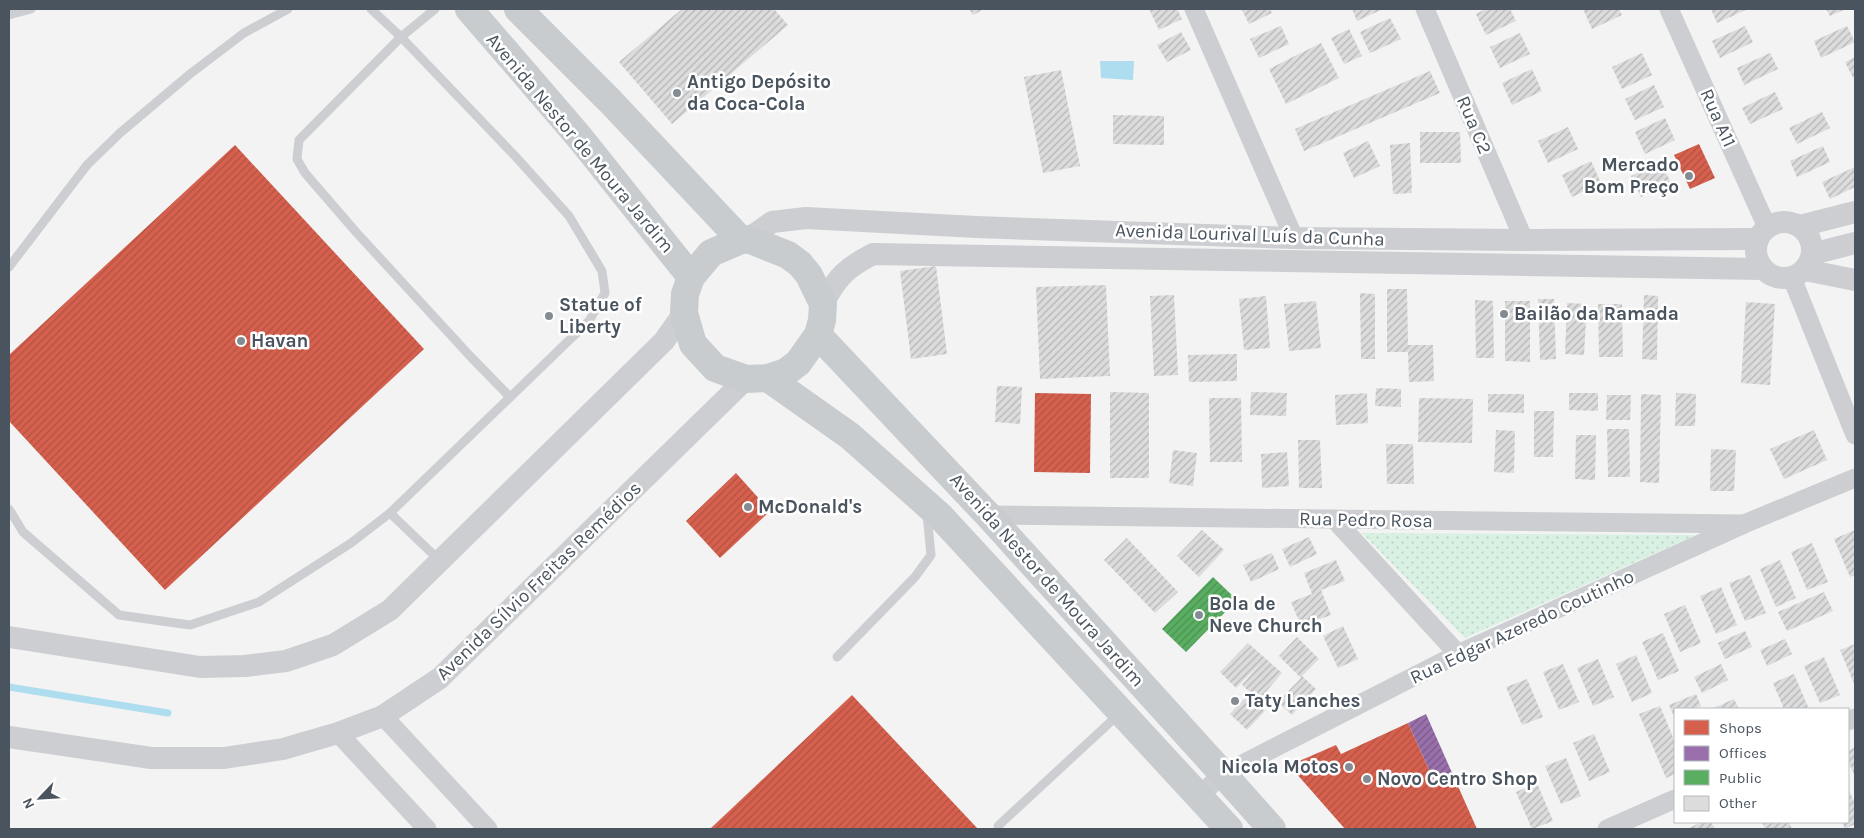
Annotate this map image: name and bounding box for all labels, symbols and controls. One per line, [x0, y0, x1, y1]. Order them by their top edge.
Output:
street label: Avenida Nestor de Moura Jardim [482, 29, 678, 257]
place label: Antigo Depósito da Coca-Cola [687, 71, 831, 115]
street label: Rua A11 [1695, 85, 1741, 151]
marker: Antigo Depósito da Coca-Cola [671, 87, 683, 99]
street label: Rua C2 [1452, 93, 1496, 157]
place label: Mercado Bom Preço [1584, 154, 1679, 198]
marker: Mercado Bom Preço [1683, 170, 1695, 182]
street label: Avenida Lourival Luís da Cunha [1115, 219, 1385, 251]
place label: Statue of Liberty [559, 294, 643, 338]
place label: Bailão da Ramada [1514, 303, 1679, 325]
marker: Bailão da Ramada [1498, 308, 1510, 320]
marker: Statue of Liberty [543, 310, 555, 322]
place label: Havan [251, 330, 308, 352]
marker: Havan [235, 335, 247, 347]
street label: Avenida Nestor de Moura Jardim [945, 469, 1149, 691]
street label: Avenida Sílvio Freitas Remédios [432, 477, 646, 685]
place label: McDonald's [758, 496, 862, 518]
marker: McDonald's [742, 501, 754, 513]
street label: Rua Pedro Rosa [1299, 508, 1433, 532]
street label: Rua Edgar Azeredo Coutinho [1406, 565, 1638, 689]
place label: Bola de Neve Church [1209, 593, 1323, 637]
marker: Bola de Neve Church [1193, 609, 1205, 621]
place label: Taty Lanches [1245, 690, 1361, 712]
marker: Taty Lanches [1229, 695, 1241, 707]
legend [1674, 708, 1849, 823]
text: Shops [1719, 719, 1762, 737]
text: Offices [1719, 744, 1767, 762]
place label: Nicola Motos [1221, 756, 1339, 778]
marker: Nicola Motos [1343, 761, 1355, 773]
place label: Novo Centro Shop [1377, 768, 1538, 790]
text: Public [1719, 769, 1762, 787]
north arrow [15, 773, 65, 823]
marker: Novo Centro Shop [1361, 773, 1373, 785]
text: Other [1719, 794, 1757, 812]
text: N [19, 795, 38, 811]

